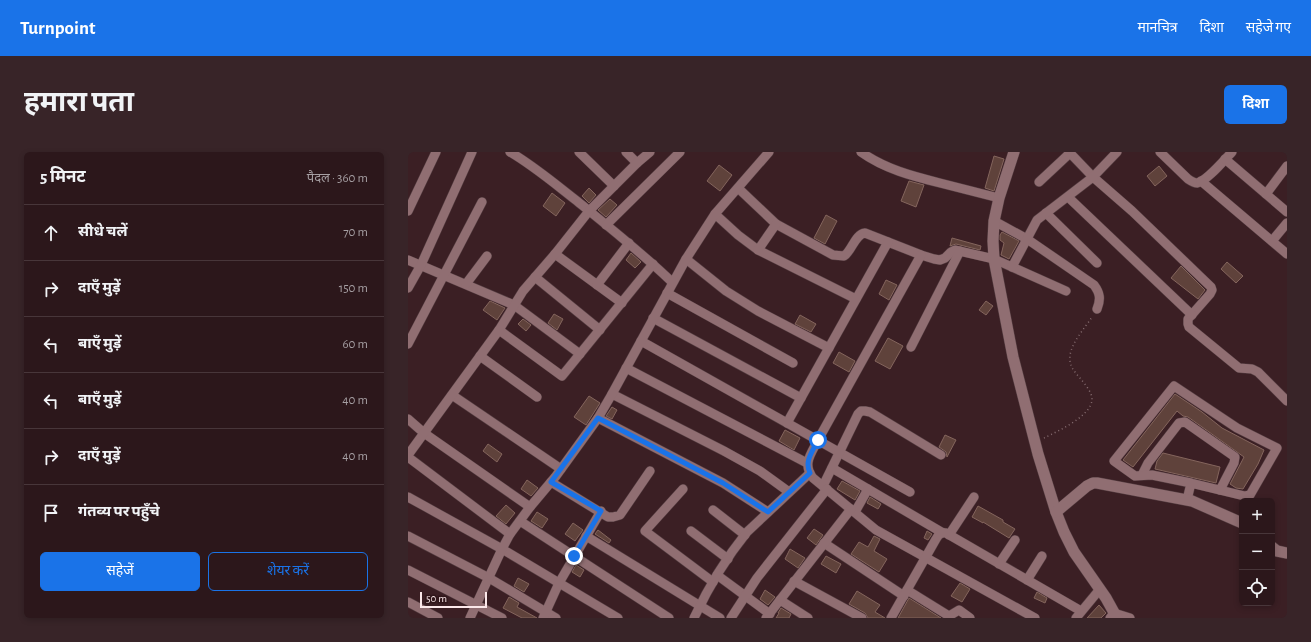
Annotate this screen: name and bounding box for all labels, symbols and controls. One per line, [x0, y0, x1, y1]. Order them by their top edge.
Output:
text: Turnpoint [20, 19, 95, 38]
text: मानचित्र [1138, 21, 1178, 35]
text: दिशा [1200, 21, 1224, 35]
text: सहेजे गए [1246, 21, 1291, 35]
button: दिशा [1224, 85, 1287, 124]
text: हमारा पता [24, 89, 134, 117]
text: 5 मिनट [40, 168, 86, 185]
text: पैदल · 360 m [307, 172, 368, 185]
icon: ahead [40, 222, 62, 244]
text: सीधे चलें [78, 224, 128, 239]
text: 70 m [343, 226, 368, 239]
icon: right [40, 278, 62, 300]
text: दाएँ मुड़ें [78, 280, 121, 295]
text: 150 m [339, 282, 368, 295]
icon: left [40, 334, 62, 356]
text: बाएँ मुड़ें [78, 336, 121, 351]
text: 60 m [342, 338, 368, 351]
icon: left [40, 390, 62, 412]
text: बाएँ मुड़ें [78, 392, 121, 407]
text: 40 m [342, 394, 368, 407]
route start [809, 431, 827, 449]
icon: right [40, 446, 62, 468]
text: दाएँ मुड़ें [78, 448, 121, 463]
text: 40 m [342, 450, 368, 463]
map controls [1239, 498, 1275, 606]
button: + [1239, 498, 1275, 534]
icon: arrive [40, 502, 62, 524]
text: गंतव्य पर पहुँचे [78, 504, 160, 519]
button: − [1239, 534, 1275, 570]
route end [565, 547, 583, 565]
button: सहेजें [40, 552, 200, 591]
button: शेयर करें [208, 552, 368, 591]
button: locate [1239, 570, 1275, 606]
scale bar [420, 590, 487, 609]
text: 50 m [426, 593, 447, 604]

